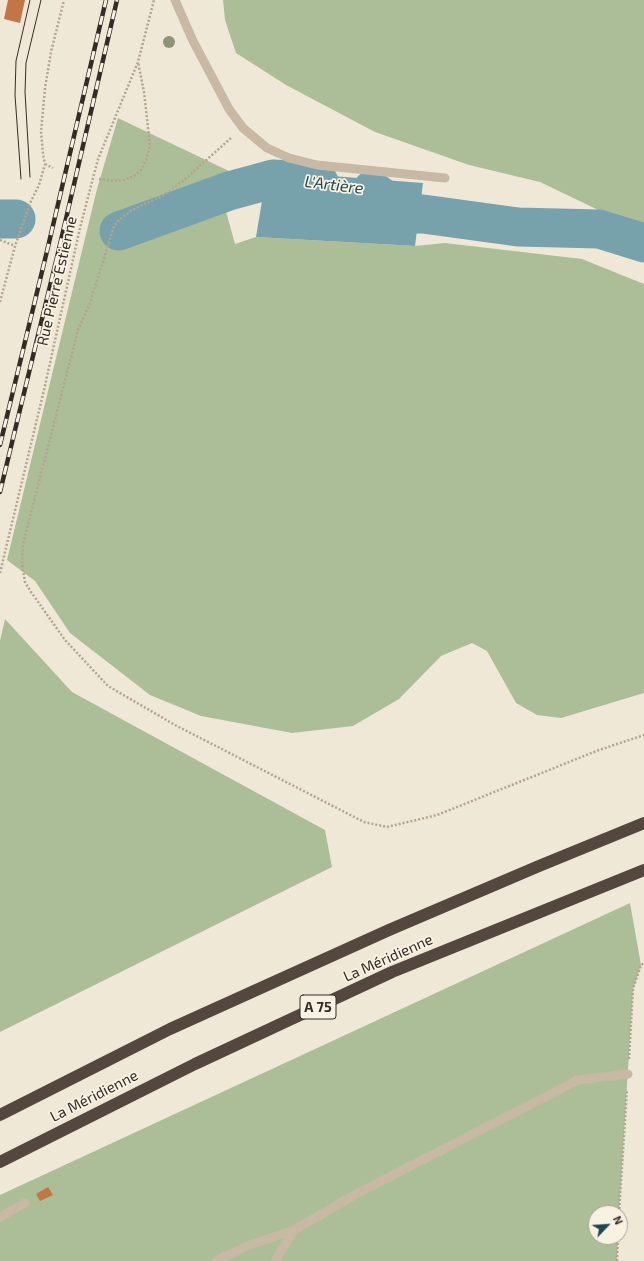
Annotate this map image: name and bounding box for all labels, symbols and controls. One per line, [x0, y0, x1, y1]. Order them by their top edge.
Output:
water label: L'Artière [303, 172, 365, 198]
street label: Rue Pierre Estienne [33, 215, 81, 347]
street label: La Méridienne [340, 930, 436, 986]
road number: A 75 [300, 995, 336, 1019]
street label: La Méridienne [47, 1066, 141, 1126]
north arrow [588, 1205, 628, 1245]
text: N [611, 1214, 626, 1226]

